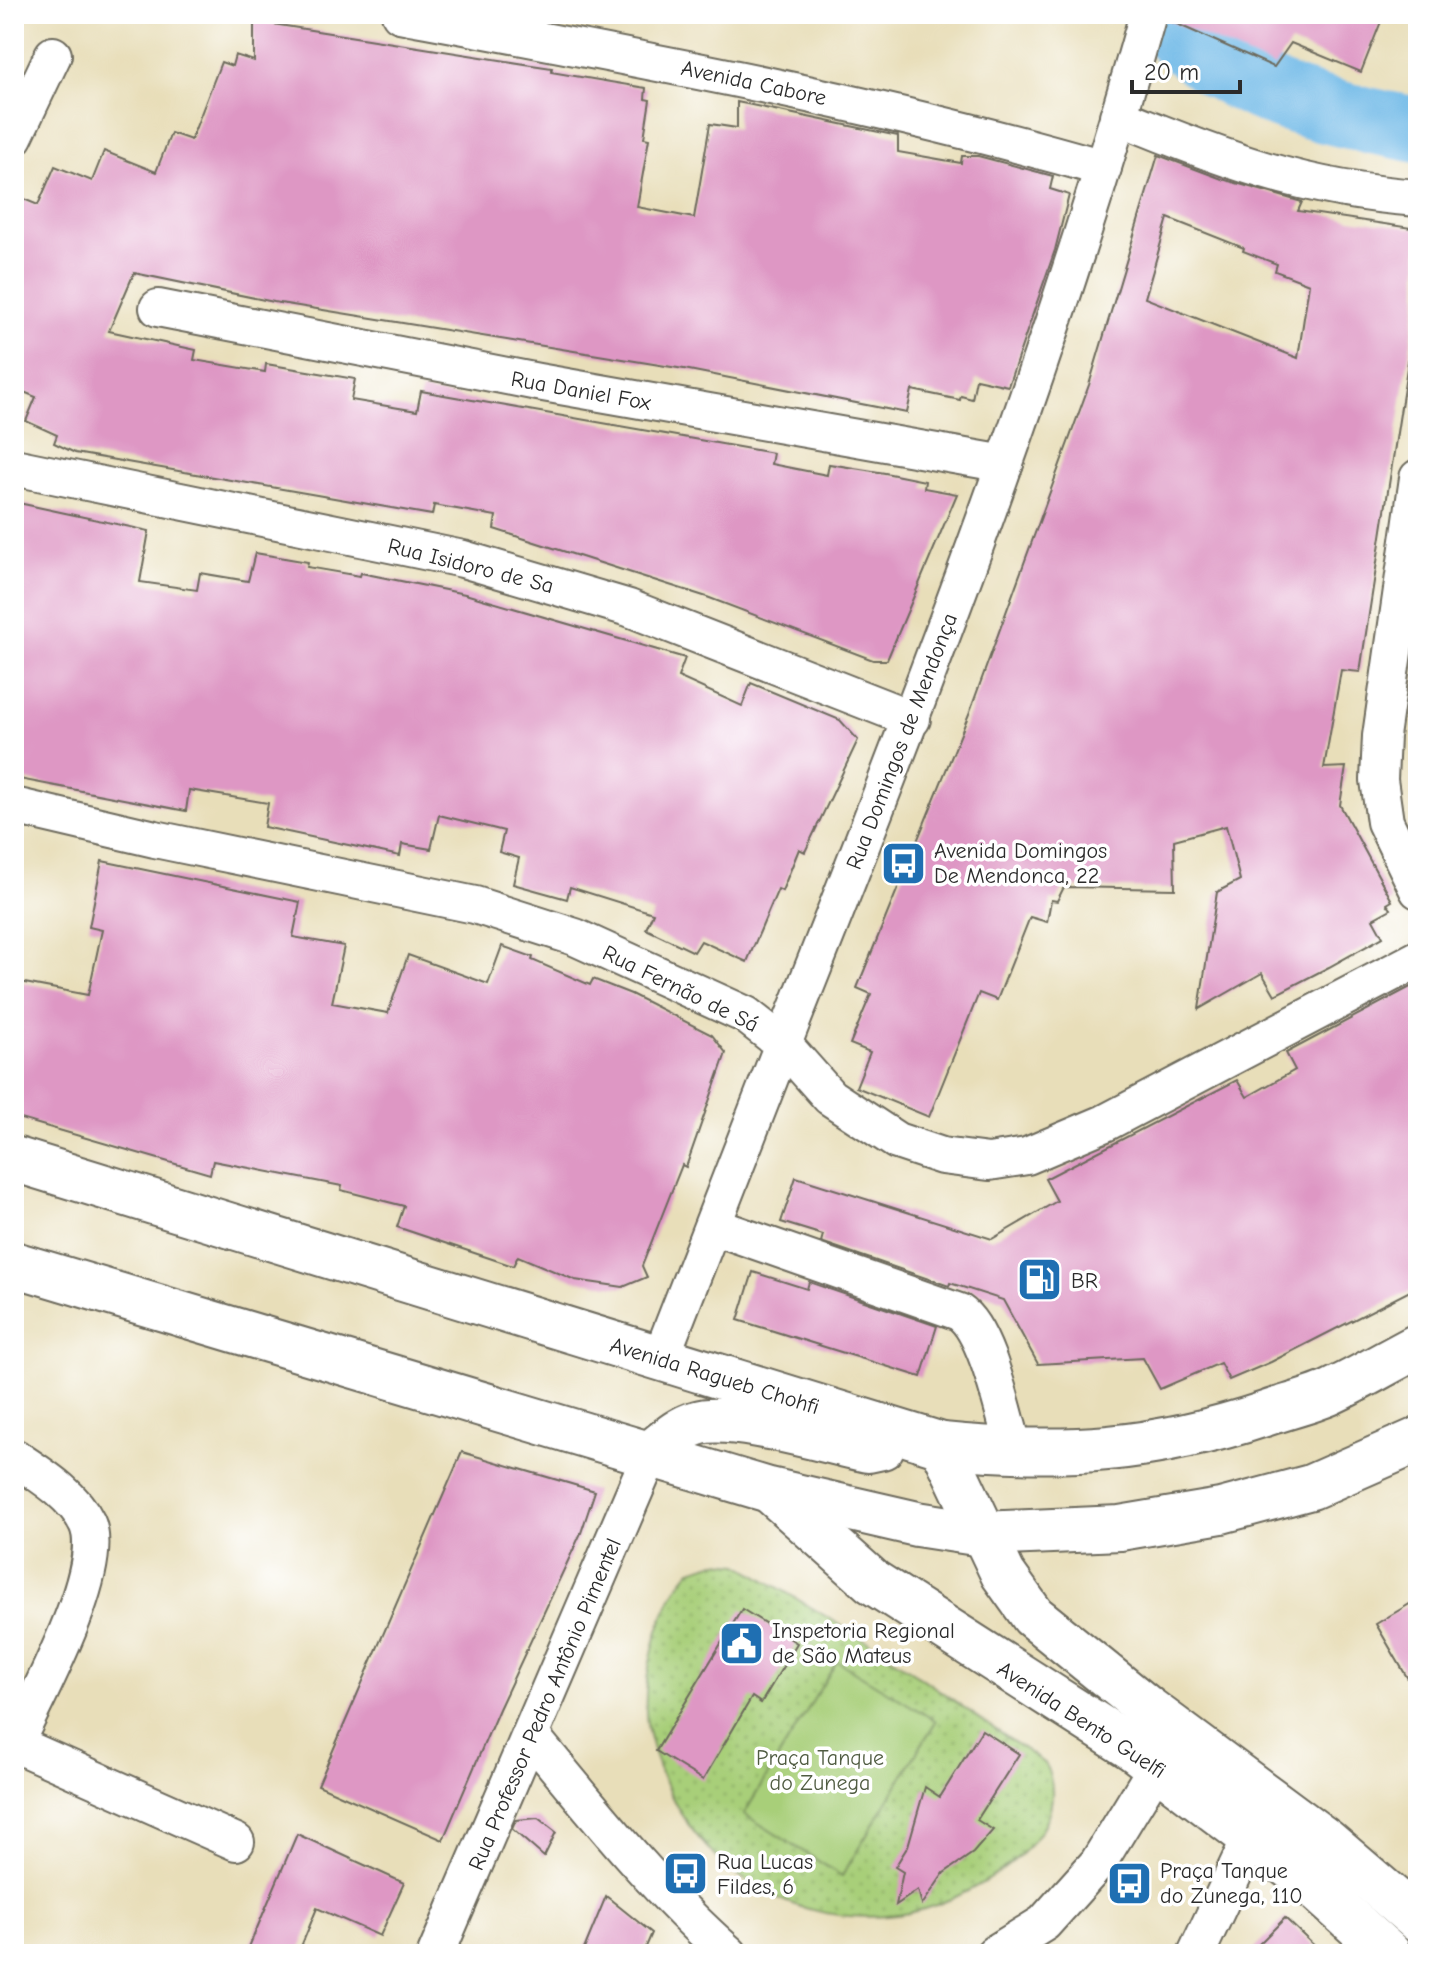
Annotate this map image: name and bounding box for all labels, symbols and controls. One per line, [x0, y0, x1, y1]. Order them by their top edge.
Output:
scale bar [1132, 44, 1240, 94]
street label: Avenida Cabore [679, 55, 829, 111]
text: 20 m [1144, 58, 1199, 86]
street label: Rua Daniel Fox [509, 366, 653, 416]
street label: Rua Isidoro de Sa [385, 533, 556, 599]
street label: Rua Domingos de Mendonça [841, 609, 963, 873]
place label: Avenida Domingos De Mendonca, 22 [934, 838, 1107, 889]
bus stop icon: Avenida Domingos De Mendonca, 22 [879, 839, 927, 887]
street label: Rua Fernão de Sá [598, 940, 763, 1038]
fuel station icon: BR [1016, 1256, 1064, 1304]
place label: BR [1071, 1268, 1098, 1294]
street label: Avenida Ragueb Chohfi [607, 1332, 822, 1420]
street label: Rua Professor Pedro Antônio Pimentel [463, 1535, 627, 1874]
place label: Inspetoria Regional de São Mateus [772, 1618, 955, 1669]
public building icon: Inspetoria Regional de São Mateus [717, 1619, 765, 1667]
street label: Avenida Bento Guelfi [992, 1656, 1171, 1784]
park label: Praça Tanque do Zunega [756, 1745, 884, 1796]
place label: Rua Lucas Fildes, 6 [717, 1849, 813, 1900]
bus stop icon: Rua Lucas Fildes, 6 [662, 1850, 710, 1898]
place label: Praça Tanque do Zunega, 110 [1160, 1858, 1303, 1909]
bus stop icon: Praça Tanque do Zunega, 110 [1105, 1859, 1153, 1907]

